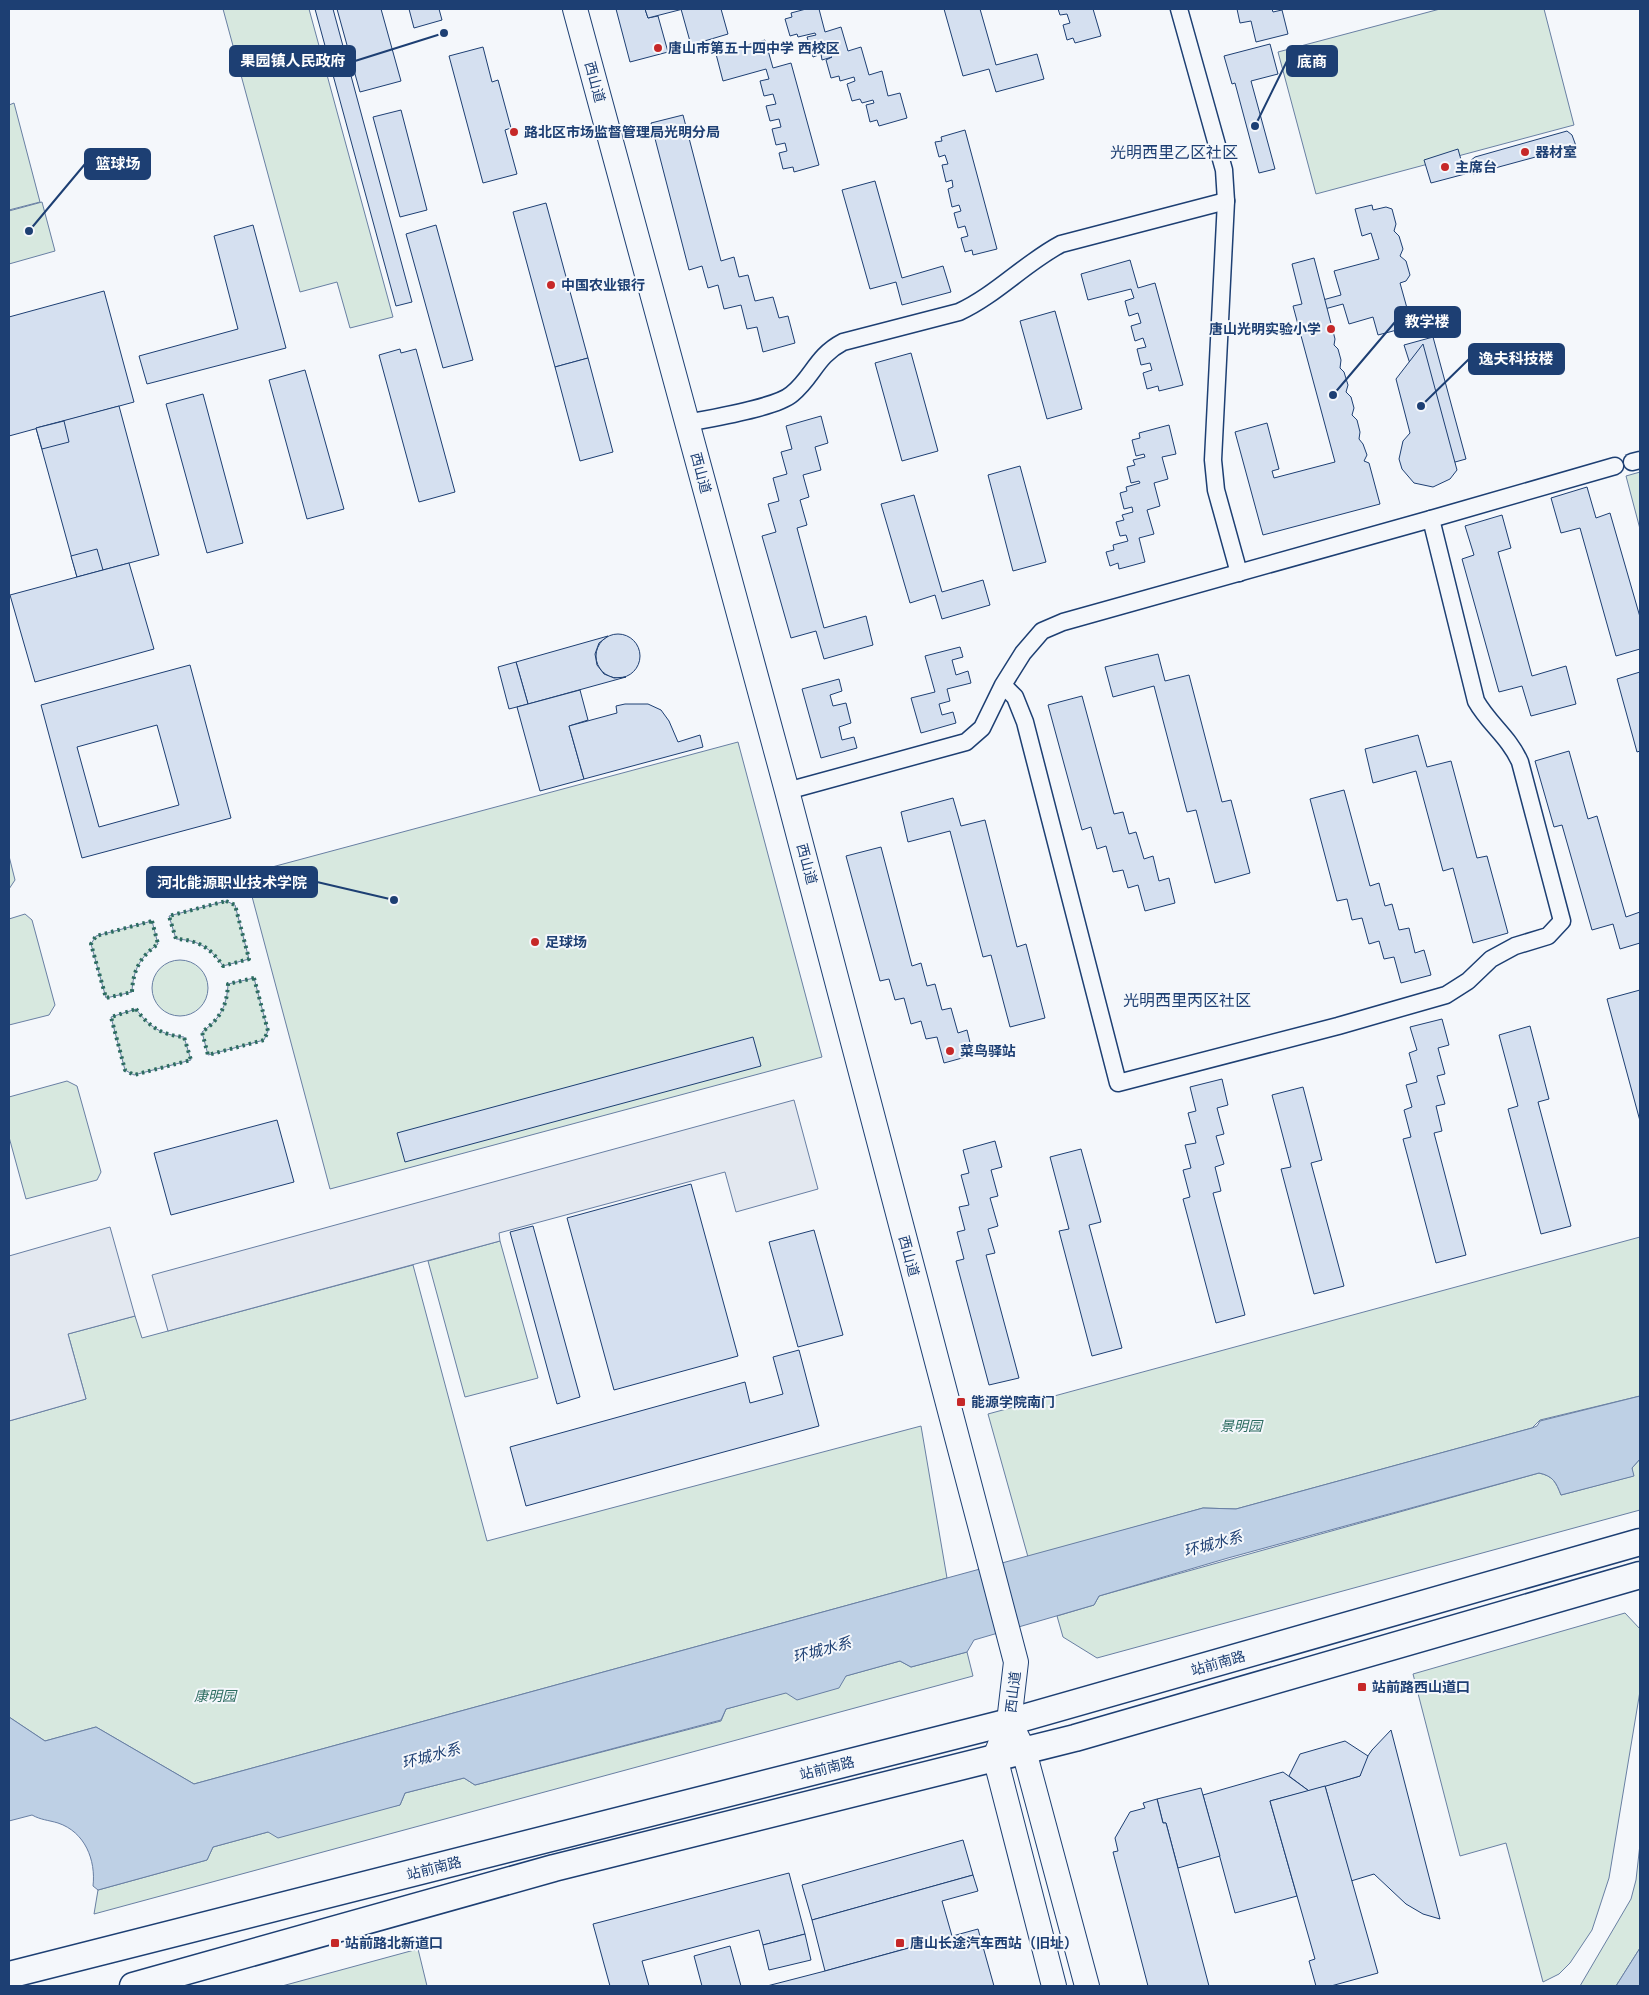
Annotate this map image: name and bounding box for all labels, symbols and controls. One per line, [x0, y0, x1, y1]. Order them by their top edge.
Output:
place label: 唐山市第五十四中学 西校区 [668, 39, 840, 57]
marker: 唐山市第五十四中学 西校区 [652, 42, 664, 54]
callout: 果园镇人民政府 [230, 46, 355, 76]
callout: 底商 [1287, 46, 1337, 76]
text: 果园镇人民政府 [240, 51, 346, 70]
text: 底商 [1297, 52, 1327, 71]
street label: 西山道 [581, 59, 609, 105]
place label: 路北区市场监督管理局光明分局 [524, 123, 720, 141]
marker: 路北区市场监督管理局光明分局 [508, 126, 520, 138]
district label: 光明西里乙区社区 [1110, 142, 1238, 162]
place label: 器材室 [1535, 143, 1577, 161]
marker: 器材室 [1519, 146, 1531, 158]
callout: 篮球场 [85, 149, 150, 179]
text: 篮球场 [95, 154, 141, 173]
place label: 主席台 [1455, 158, 1497, 176]
marker: 主席台 [1439, 161, 1451, 173]
place label: 中国农业银行 [561, 276, 645, 294]
marker: 中国农业银行 [545, 279, 557, 291]
callout: 教学楼 [1395, 307, 1460, 337]
text: 教学楼 [1404, 312, 1450, 331]
place label: 唐山光明实验小学 [1209, 320, 1321, 338]
marker: 唐山光明实验小学 [1325, 323, 1337, 335]
callout: 逸夫科技楼 [1469, 344, 1564, 374]
text: 逸夫科技楼 [1478, 349, 1554, 368]
street label: 西山道 [687, 450, 715, 496]
street label: 西山道 [793, 841, 821, 887]
callout: 河北能源职业技术学院 [147, 867, 317, 897]
text: 河北能源职业技术学院 [157, 873, 307, 892]
place label: 足球场 [545, 933, 587, 951]
marker: 足球场 [529, 936, 541, 948]
district label: 光明西里丙区社区 [1123, 990, 1251, 1010]
place label: 菜鸟驿站 [960, 1042, 1016, 1060]
marker: 菜鸟驿站 [944, 1045, 956, 1057]
street label: 西山道 [895, 1233, 923, 1279]
place label: 能源学院南门 [971, 1393, 1055, 1411]
marker: 能源学院南门 [955, 1396, 967, 1408]
park label: 景明园 [1220, 1417, 1264, 1435]
water label: 环城水系 [1181, 1526, 1245, 1560]
water label: 环城水系 [790, 1632, 854, 1666]
street label: 站前南路 [1189, 1647, 1247, 1679]
street label: 西山道 [1002, 1670, 1024, 1714]
place label: 站前路西山道口 [1372, 1678, 1470, 1696]
marker: 站前路西山道口 [1356, 1681, 1368, 1693]
park label: 康明园 [194, 1687, 238, 1705]
water label: 环城水系 [399, 1738, 463, 1772]
street label: 站前南路 [798, 1752, 856, 1784]
street label: 站前南路 [405, 1852, 463, 1884]
place label: 站前路北新道口 [345, 1934, 443, 1952]
place label: 唐山长途汽车西站（旧址） [910, 1934, 1078, 1952]
marker: 站前路北新道口 [329, 1937, 341, 1949]
marker: 唐山长途汽车西站（旧址） [894, 1937, 906, 1949]

